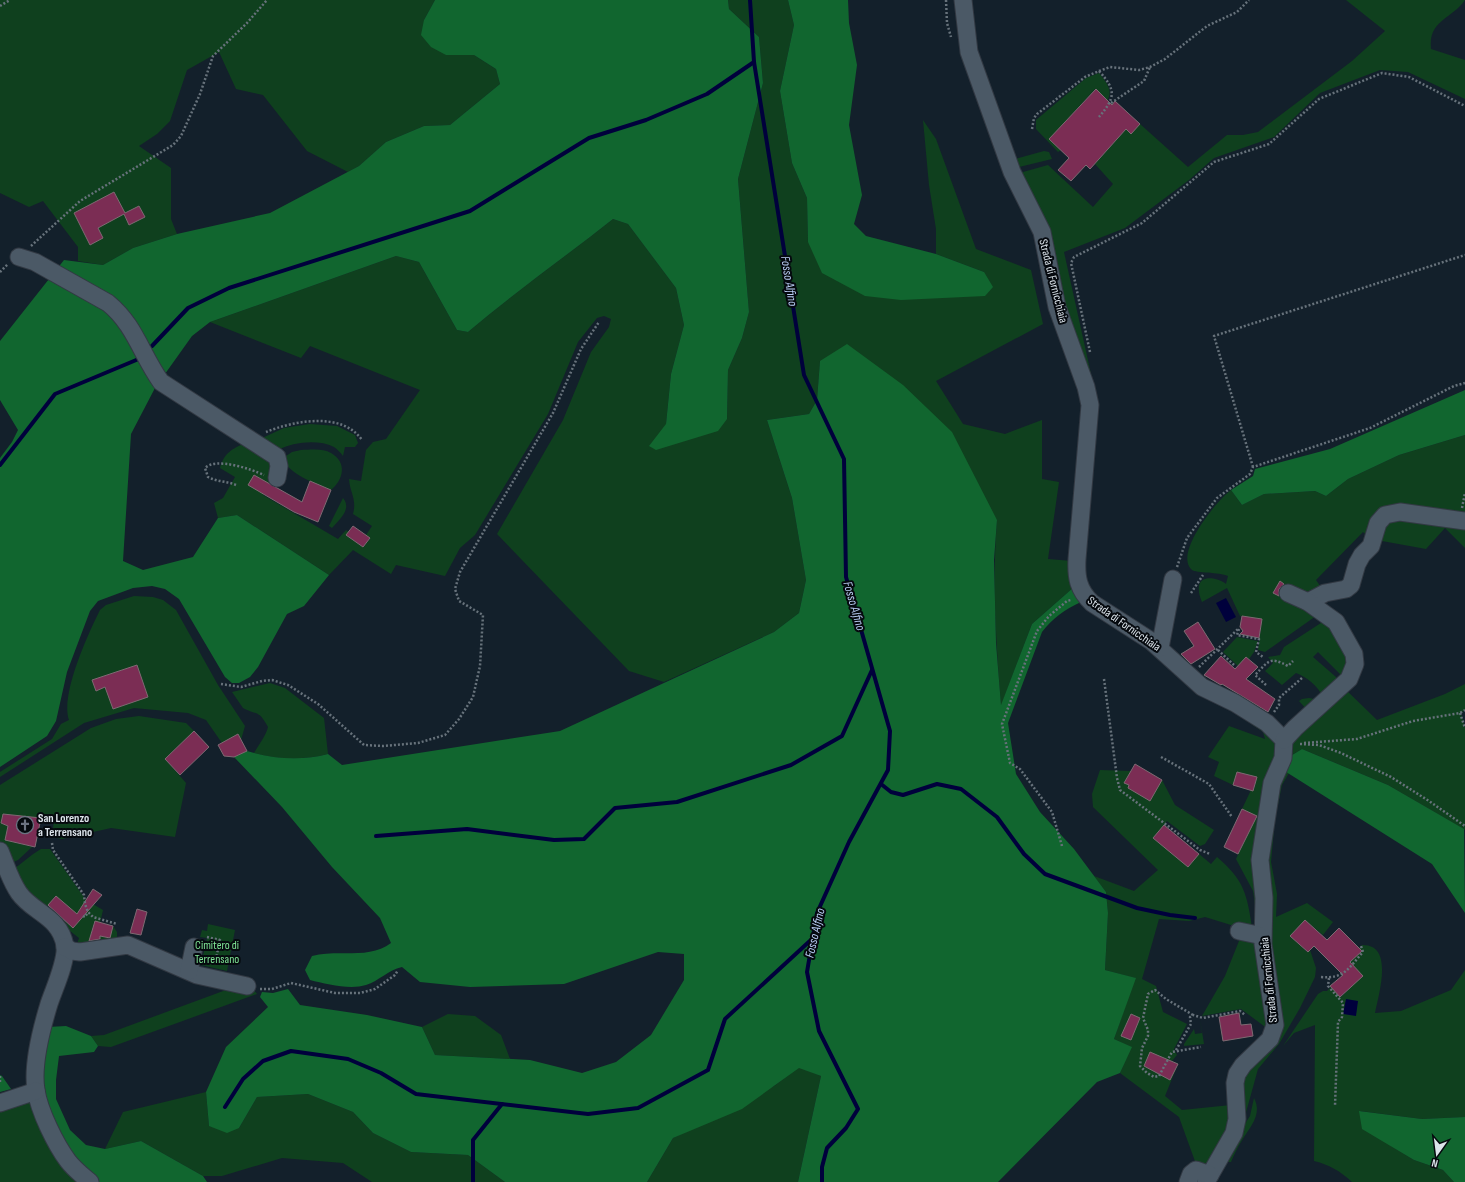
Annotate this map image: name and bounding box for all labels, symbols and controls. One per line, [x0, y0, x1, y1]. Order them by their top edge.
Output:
street label: Strada di Fornicchiaia [1035, 238, 1071, 325]
water label: Fosso Alfino [777, 255, 801, 308]
water label: Fosso Alfino [839, 579, 869, 633]
street label: Strada di Fornicchiaia [1085, 593, 1164, 655]
place label: San Lorenzo a Terrensano [38, 811, 92, 840]
church icon: San Lorenzo a Terrensano [15, 815, 35, 835]
water label: Fosso Alfino [802, 906, 829, 959]
street label: Strada di Fornicchiaia [1257, 936, 1281, 1024]
park label: Cimitero di Terrensano [195, 938, 239, 967]
north arrow [1417, 1134, 1457, 1174]
text: N [1430, 1156, 1439, 1170]

